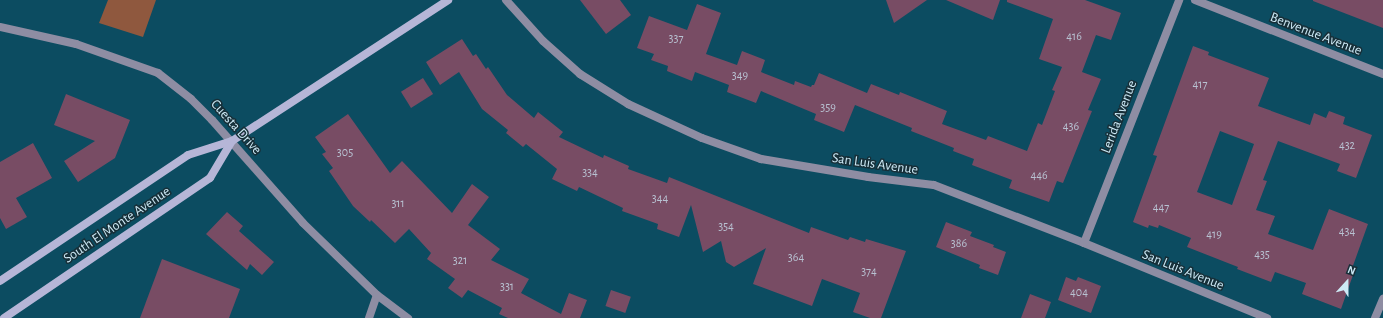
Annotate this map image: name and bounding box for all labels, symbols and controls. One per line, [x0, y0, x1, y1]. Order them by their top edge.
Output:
street label: Benvenue Avenue [1268, 9, 1364, 59]
house number: 416 [1066, 30, 1082, 44]
house number: 337 [669, 32, 683, 46]
house number: 349 [732, 69, 748, 83]
street label: Lerida Avenue [1097, 78, 1141, 156]
house number: 417 [1193, 78, 1207, 92]
street label: Cuesta Drive [207, 96, 265, 158]
house number: 359 [820, 101, 836, 115]
house number: 436 [1063, 120, 1079, 134]
house number: 432 [1339, 139, 1355, 153]
house number: 305 [337, 146, 353, 160]
street label: San Luis Avenue [831, 150, 919, 178]
house number: 334 [582, 166, 598, 180]
house number: 446 [1030, 169, 1048, 183]
street label: South El Monte Avenue [60, 183, 174, 267]
house number: 344 [652, 192, 668, 206]
house number: 311 [391, 197, 405, 211]
house number: 447 [1153, 201, 1169, 215]
house number: 354 [718, 220, 734, 234]
house number: 434 [1339, 225, 1355, 239]
house number: 419 [1206, 228, 1222, 242]
house number: 386 [951, 237, 967, 251]
street label: San Luis Avenue [1140, 246, 1226, 294]
house number: 435 [1254, 248, 1270, 262]
house number: 364 [788, 251, 804, 265]
house number: 321 [453, 254, 467, 268]
north arrow [1327, 262, 1367, 302]
text: N [1346, 264, 1357, 277]
house number: 374 [861, 265, 877, 279]
house number: 331 [500, 280, 514, 294]
house number: 404 [1070, 286, 1088, 300]

